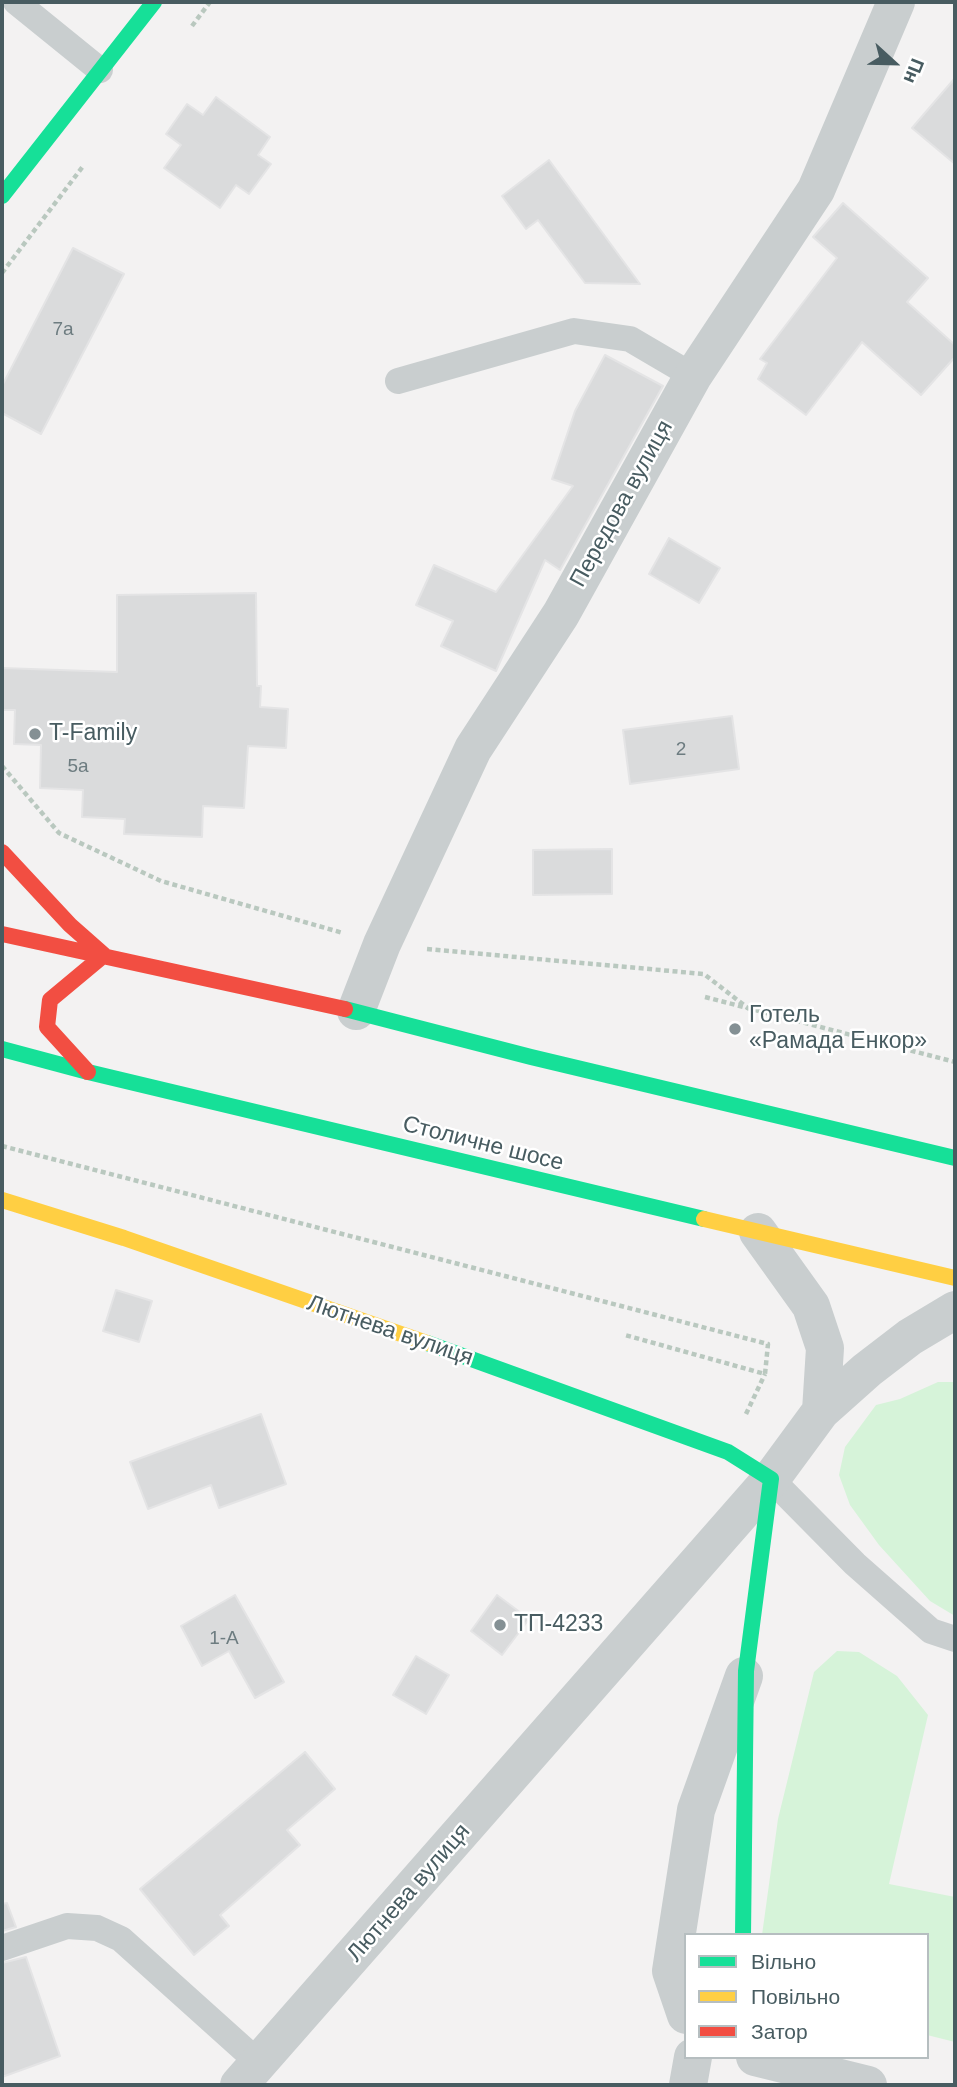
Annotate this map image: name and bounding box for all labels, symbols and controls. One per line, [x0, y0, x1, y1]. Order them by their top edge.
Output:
north arrow [859, 28, 929, 98]
text: Пн [899, 55, 928, 87]
house number: 7а [52, 319, 74, 341]
street label: Передова вулиця [565, 416, 679, 592]
place label: T-Family [49, 720, 137, 748]
marker: T-Family [27, 726, 43, 742]
house number: 2 [676, 739, 686, 761]
house number: 5а [67, 756, 89, 778]
place label: Готель «Рамада Енкор» [749, 1002, 927, 1056]
marker: Готель «Рамада Енкор» [727, 1021, 743, 1037]
street label: Столичне шосе [400, 1111, 566, 1177]
street label: Лютнева вулиця [303, 1290, 477, 1372]
place label: ТП-4233 [514, 1611, 603, 1639]
marker: ТП-4233 [492, 1617, 508, 1633]
house number: 1-А [209, 1628, 239, 1650]
street label: Лютнева вулиця [342, 1818, 476, 1968]
legend [684, 1933, 929, 2059]
text: Вільно [751, 1950, 816, 1973]
text: Повільно [751, 1985, 840, 2008]
text: Затор [751, 2020, 808, 2043]

